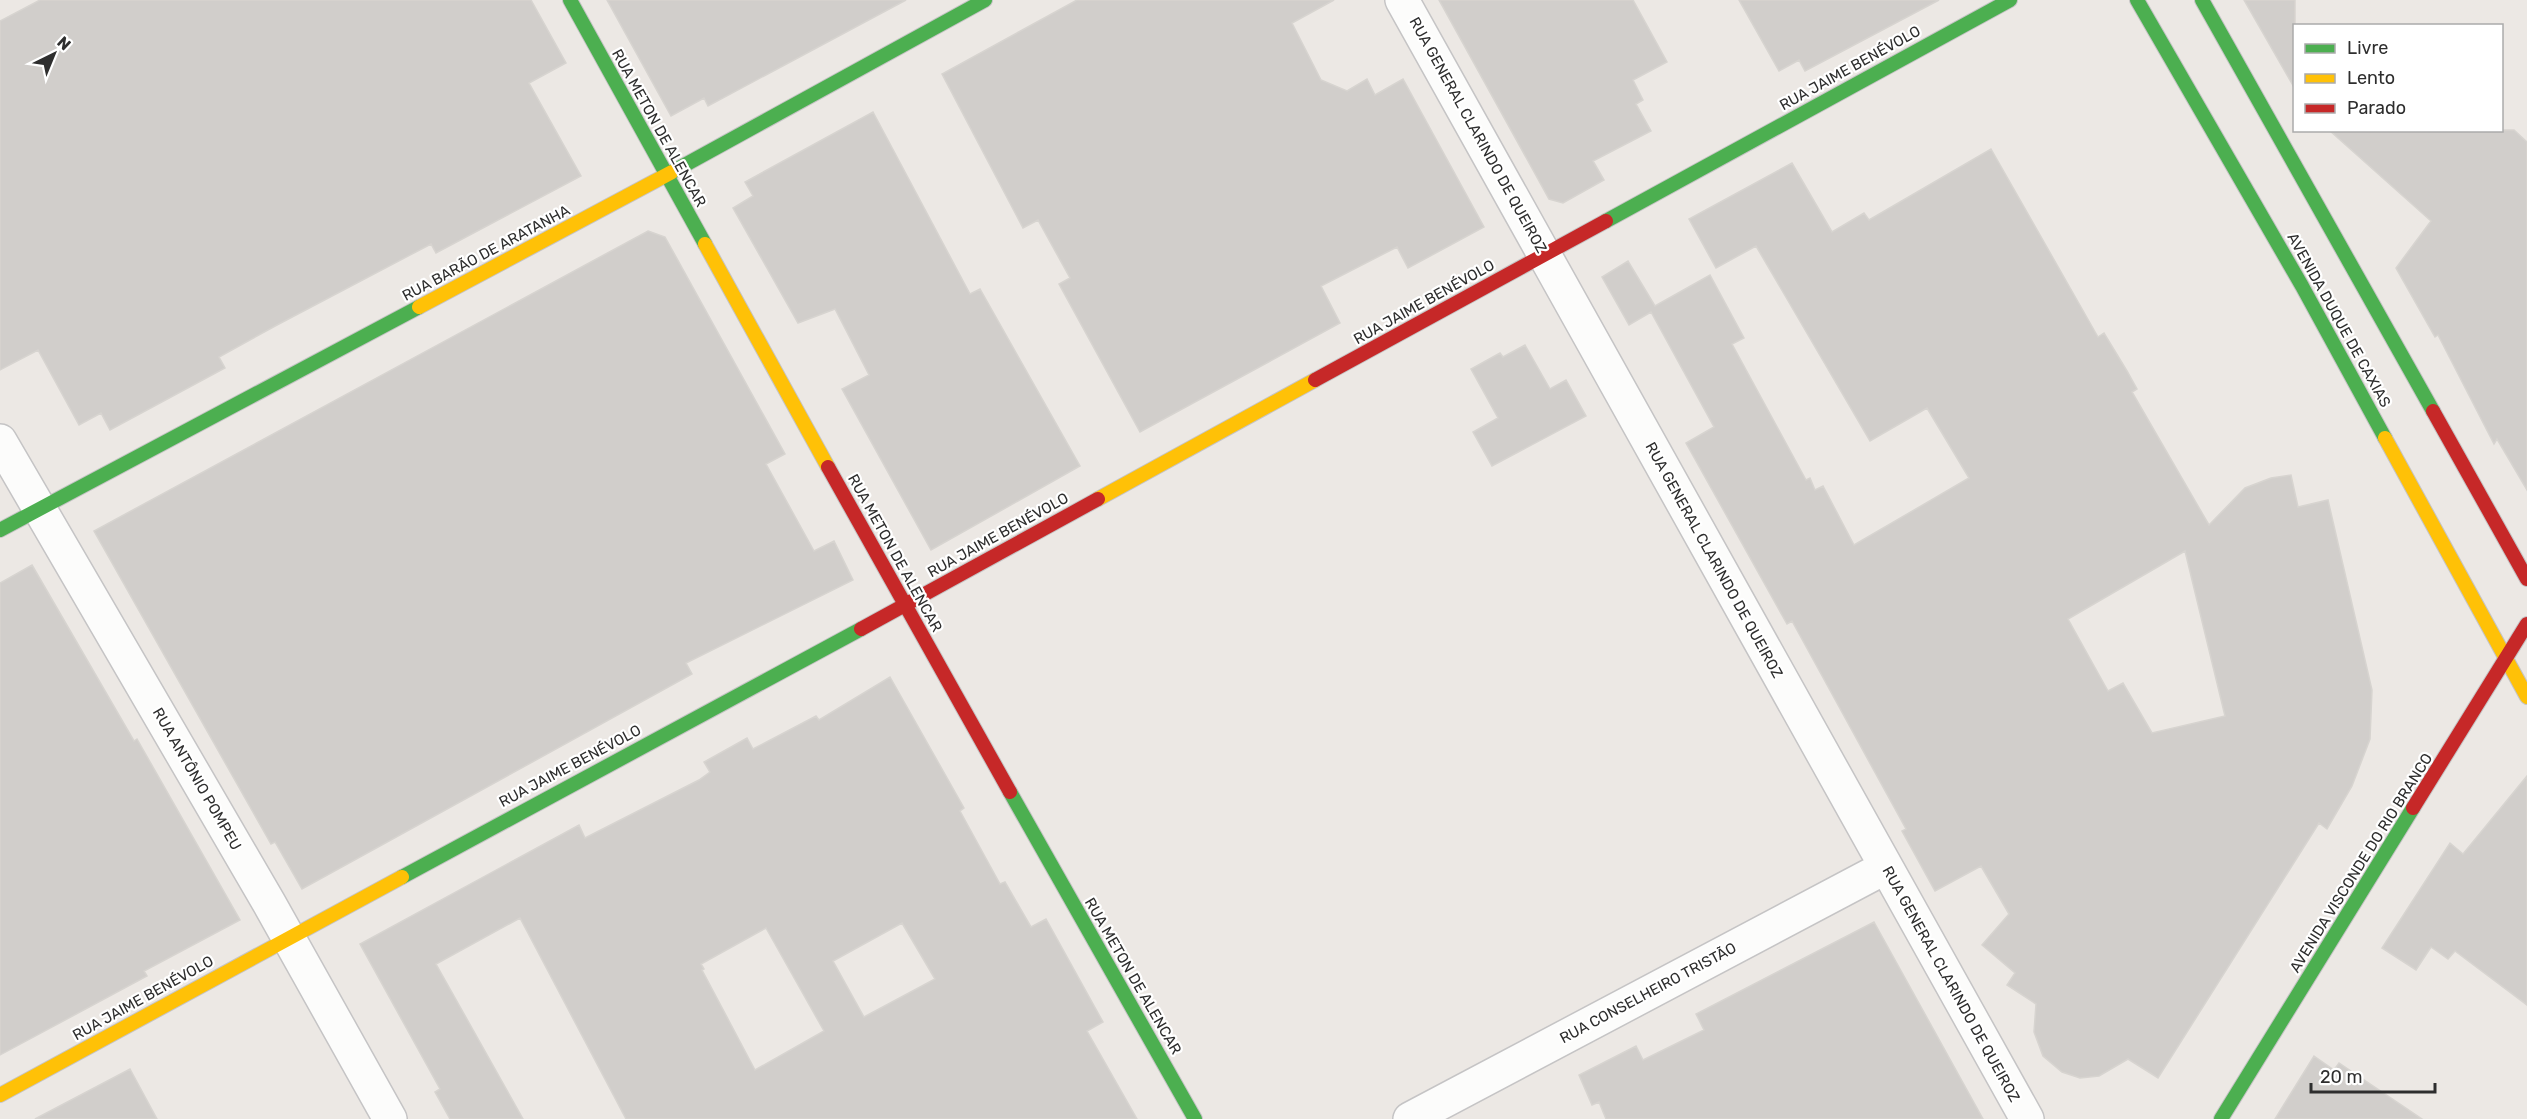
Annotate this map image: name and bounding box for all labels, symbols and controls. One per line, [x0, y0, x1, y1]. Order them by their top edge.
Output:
street label: RUA GENERAL CLARINDO DE QUEIROZ [1405, 14, 1551, 256]
street label: RUA JAIME BENÉVOLO [1776, 22, 1924, 114]
north arrow [24, 24, 84, 84]
legend [2293, 24, 2503, 132]
text: N [53, 33, 75, 54]
text: Livre [2347, 37, 2388, 59]
street label: RUA METON DE ALENCAR [608, 46, 710, 210]
text: Lento [2347, 67, 2395, 89]
text: Parado [2347, 97, 2406, 119]
street label: RUA BARÃO DE ARATANHA [399, 201, 573, 305]
street label: AVENIDA DUQUE DE CAXIAS [2284, 230, 2394, 410]
street label: RUA JAIME BENÉVOLO [1350, 256, 1498, 348]
street label: RUA GENERAL CLARINDO DE QUEIROZ [1641, 439, 1787, 681]
street label: RUA METON DE ALENCAR [844, 471, 946, 635]
street label: RUA JAIME BENÉVOLO [924, 489, 1072, 581]
street label: RUA ANTÔNIO POMPEU [149, 705, 245, 853]
street label: RUA JAIME BENÉVOLO [496, 721, 644, 811]
street label: AVENIDA VISCONDE DO RIO BRANCO [2286, 750, 2436, 976]
street label: RUA GENERAL CLARINDO DE QUEIROZ [1878, 863, 2024, 1105]
street label: RUA METON DE ALENCAR [1081, 895, 1185, 1058]
street label: RUA CONSELHEIRO TRISTÃO [1557, 939, 1739, 1047]
street label: RUA JAIME BENÉVOLO [69, 952, 217, 1044]
scale bar [2311, 1056, 2436, 1094]
text: 20 m [2320, 1066, 2362, 1088]

